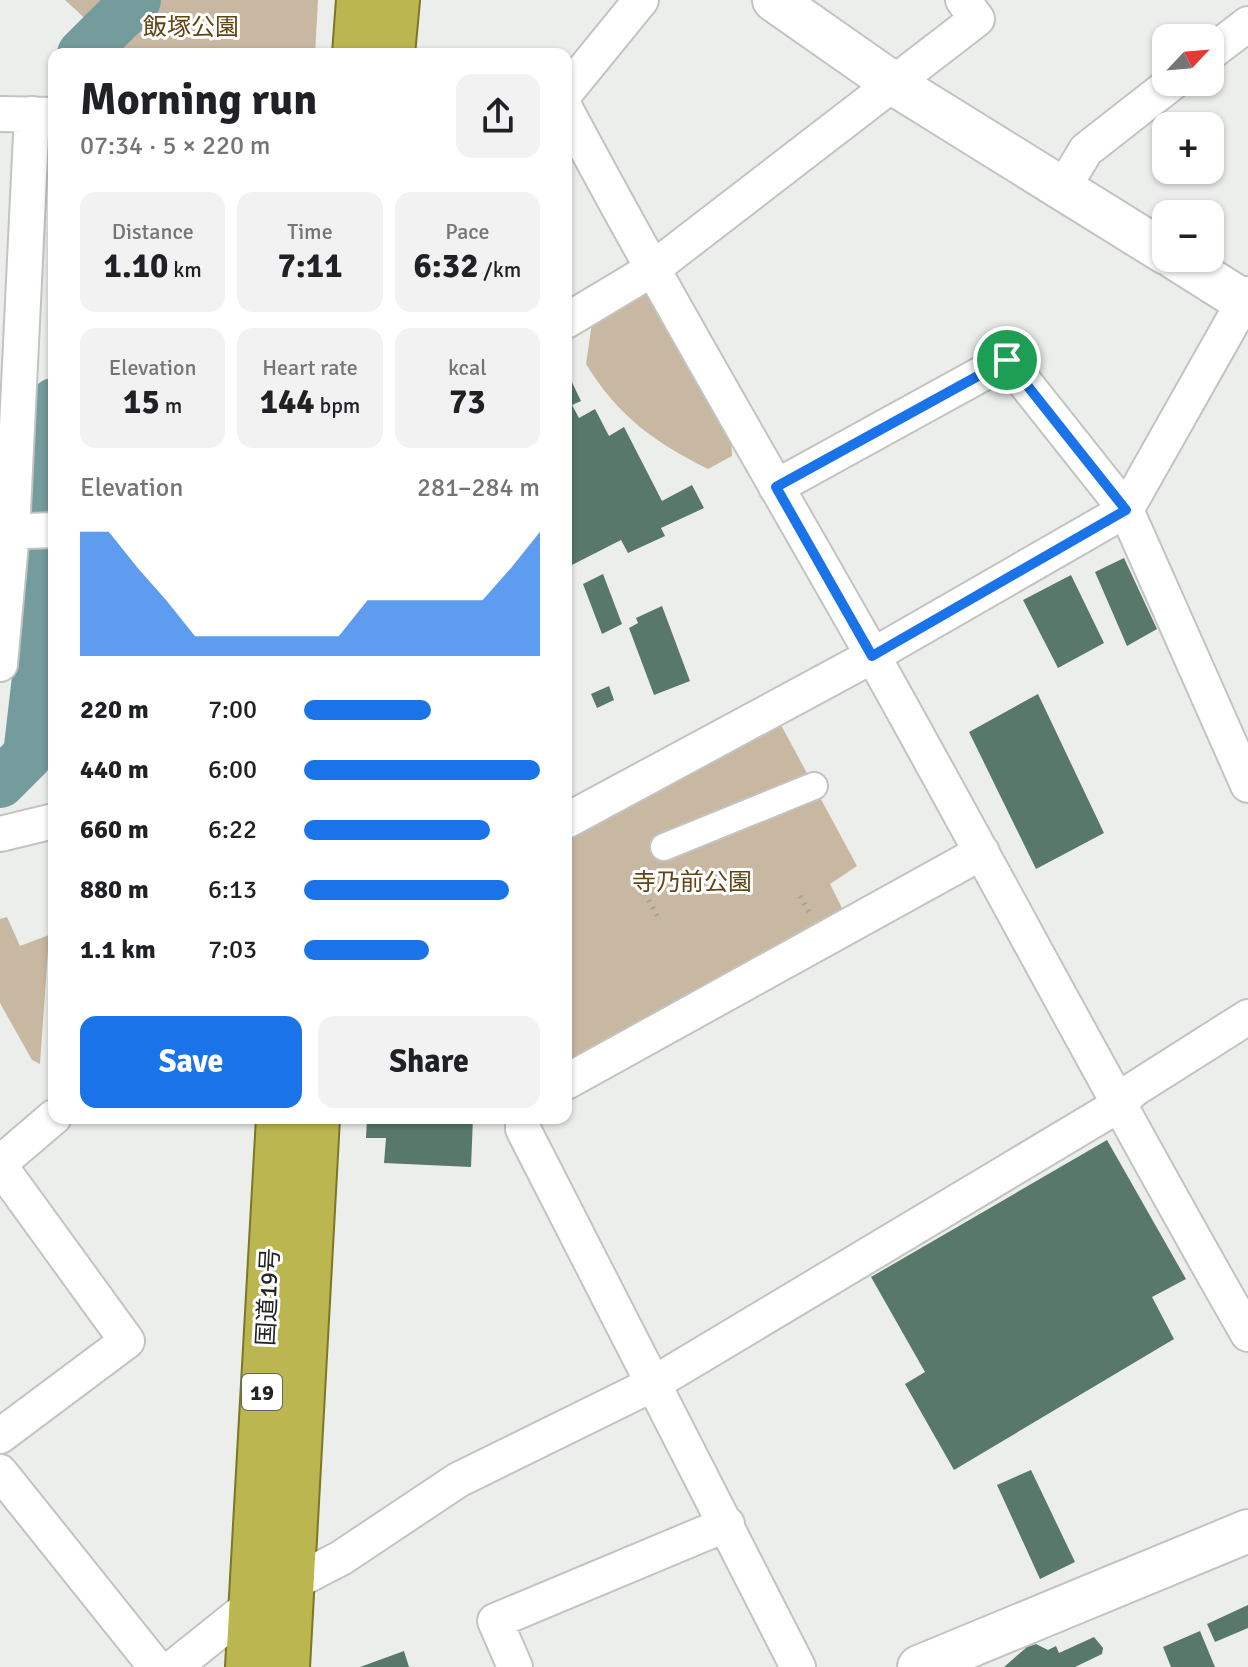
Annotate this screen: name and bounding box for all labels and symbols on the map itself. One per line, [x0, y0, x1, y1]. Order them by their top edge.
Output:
park label: 飯塚公園 [143, 12, 239, 42]
north arrow [1152, 24, 1224, 96]
pin [973, 326, 1041, 394]
park label: 寺乃前公園 [632, 867, 752, 897]
street label: 国道19号 [250, 1247, 286, 1347]
road number: 19 [242, 1374, 282, 1410]

